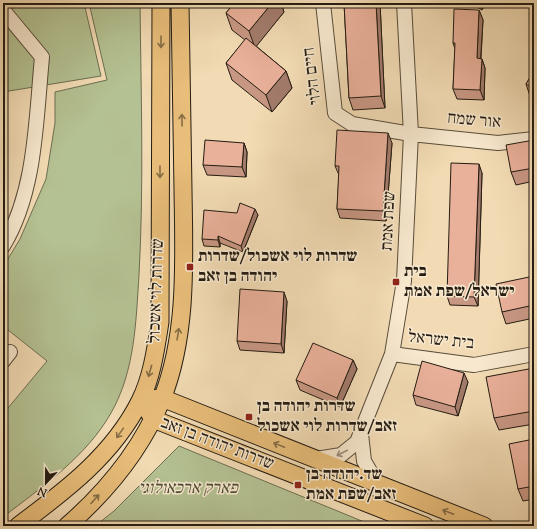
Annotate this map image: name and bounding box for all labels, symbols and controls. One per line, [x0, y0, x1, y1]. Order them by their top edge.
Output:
one-way arrow [157, 35, 165, 48]
street label: חיים הלוי [298, 46, 328, 106]
street label: אור שמח [446, 107, 502, 135]
one-way arrow [178, 114, 186, 127]
one-way arrow [156, 165, 164, 178]
street label: שפת אמת [375, 190, 403, 252]
street label: שדרות לוי אשכול [143, 238, 171, 344]
place label: שדרות לוי אשכול/שדרות יהודה בן זאב [198, 245, 357, 289]
place label: בית ישראל/שפת אמת [404, 260, 514, 304]
marker: שדרות לוי אשכול/שדרות יהודה בן זאב [185, 262, 195, 272]
marker: בית ישראל/שפת אמת [391, 277, 401, 287]
street label: בית ישראל [407, 326, 475, 356]
one-way arrow [174, 327, 182, 340]
one-way arrow [146, 364, 153, 377]
place label: שדרות יהודה בן זאב/שדרות לוי אשכול [257, 395, 397, 439]
street label: שדרות יהודה בן זאב [157, 411, 277, 477]
marker: שדרות יהודה בן זאב/שדרות לוי אשכול [244, 412, 254, 422]
one-way arrow [116, 427, 124, 438]
one-way arrow [274, 440, 286, 448]
one-way arrow [337, 450, 349, 457]
north arrow [26, 463, 66, 503]
place label: שד.יהודה בן זאב/שפת אמת [306, 463, 396, 507]
park label: פארק ארכאולוגי [138, 477, 239, 501]
marker: שד.יהודה בן זאב/שפת אמת [293, 480, 303, 490]
text: N [35, 482, 51, 501]
one-way arrow [91, 494, 100, 504]
one-way arrow [442, 507, 454, 515]

